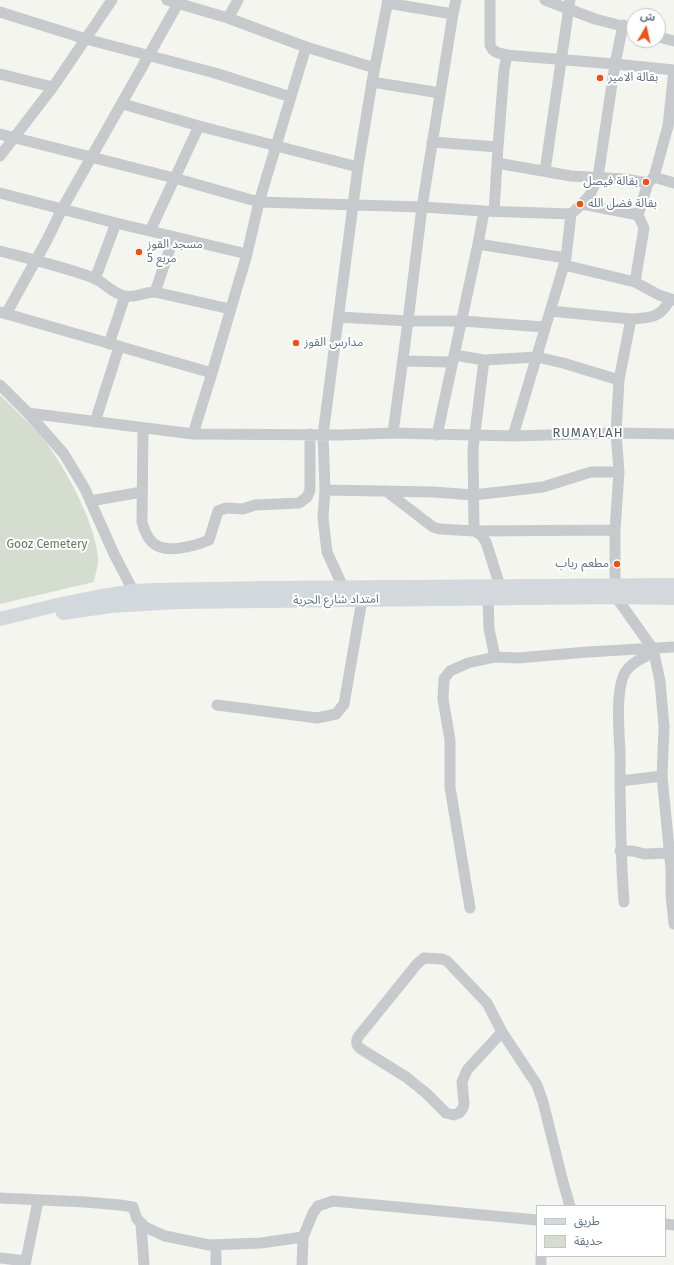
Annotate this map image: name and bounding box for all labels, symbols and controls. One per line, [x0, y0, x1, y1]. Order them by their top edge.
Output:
north arrow [626, 8, 666, 48]
text: ش [639, 9, 656, 24]
place label: بقالة الامير [608, 71, 658, 85]
marker: بقالة الامير [595, 73, 605, 83]
place label: بقالة فيصل [583, 175, 638, 189]
marker: بقالة فيصل [641, 177, 651, 187]
place label: بقالة فضل الله [588, 197, 657, 211]
marker: بقالة فضل الله [575, 199, 585, 209]
place label: مسجد القوز مربع 5 [147, 238, 203, 266]
marker: مسجد القوز مربع 5 [134, 247, 144, 257]
place label: مدارس القوز [304, 336, 363, 350]
marker: مدارس القوز [291, 338, 301, 348]
district label: RUMAYLAH [552, 425, 624, 441]
park label: Gooz Cemetery [7, 538, 87, 552]
place label: مطعم رباب [555, 557, 609, 571]
marker: مطعم رباب [612, 559, 622, 569]
street label: امتداد شارع الحرية [293, 592, 379, 608]
legend [536, 1205, 666, 1257]
text: طريق [574, 1214, 600, 1228]
text: حديقة [574, 1234, 603, 1248]

